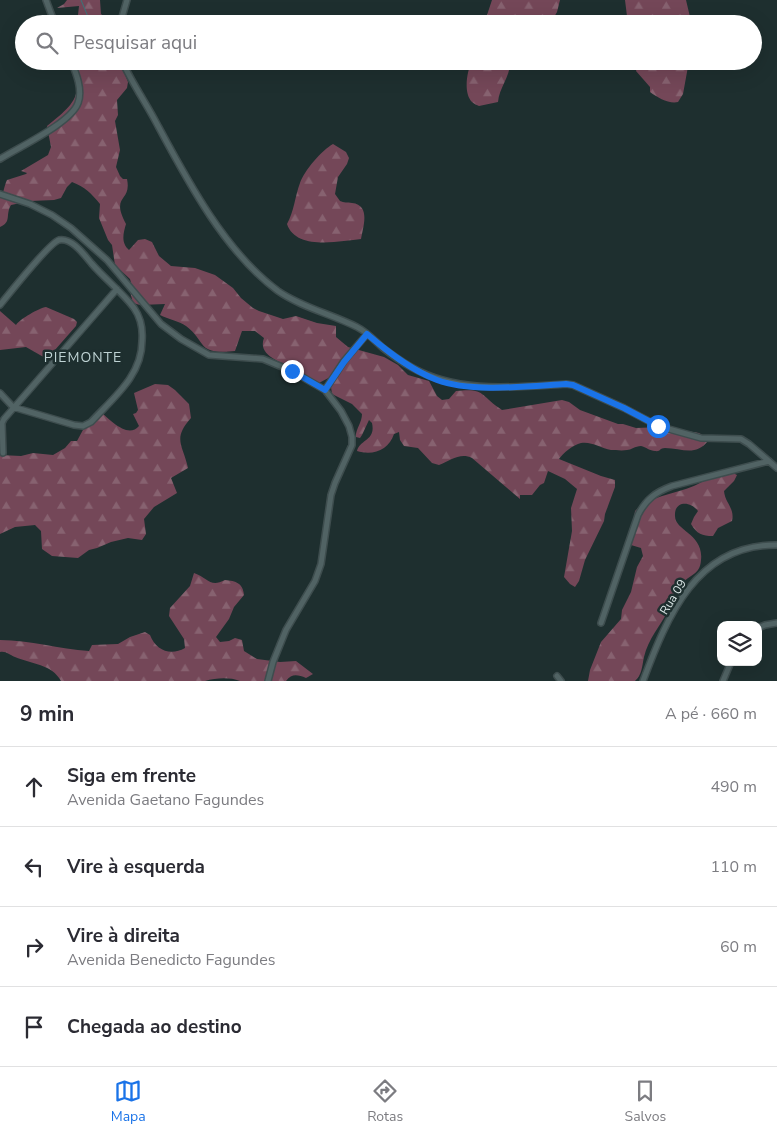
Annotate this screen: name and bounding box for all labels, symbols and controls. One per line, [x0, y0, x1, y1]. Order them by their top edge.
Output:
search box [15, 15, 762, 70]
icon: search [33, 29, 61, 57]
text: Pesquisar aqui [73, 30, 197, 56]
district label: PIEMONTE [44, 348, 122, 367]
route end [281, 360, 304, 383]
route start [647, 415, 670, 438]
street label: Rua 09 [656, 576, 690, 618]
map controls [717, 621, 762, 666]
button: layers [717, 621, 762, 666]
text: 9 min [20, 700, 74, 728]
text: A pé · 660 m [665, 703, 757, 725]
text: Siga em frente [67, 763, 196, 789]
icon: ahead [20, 773, 48, 801]
text: 490 m [710, 776, 757, 798]
text: Avenida Gaetano Fagundes [67, 789, 264, 811]
icon: left [20, 853, 48, 881]
text: Vire à esquerda [67, 854, 205, 880]
text: 110 m [710, 856, 757, 878]
text: Vire à direita [67, 923, 180, 949]
icon: right [20, 933, 48, 961]
text: 60 m [720, 936, 757, 958]
text: Avenida Benedicto Fagundes [67, 949, 275, 971]
icon: arrive [20, 1013, 48, 1041]
text: Chegada ao destino [67, 1014, 242, 1040]
tab: Mapa [111, 1077, 146, 1126]
tab: Rotas [367, 1077, 403, 1126]
tab: Salvos [625, 1077, 666, 1126]

